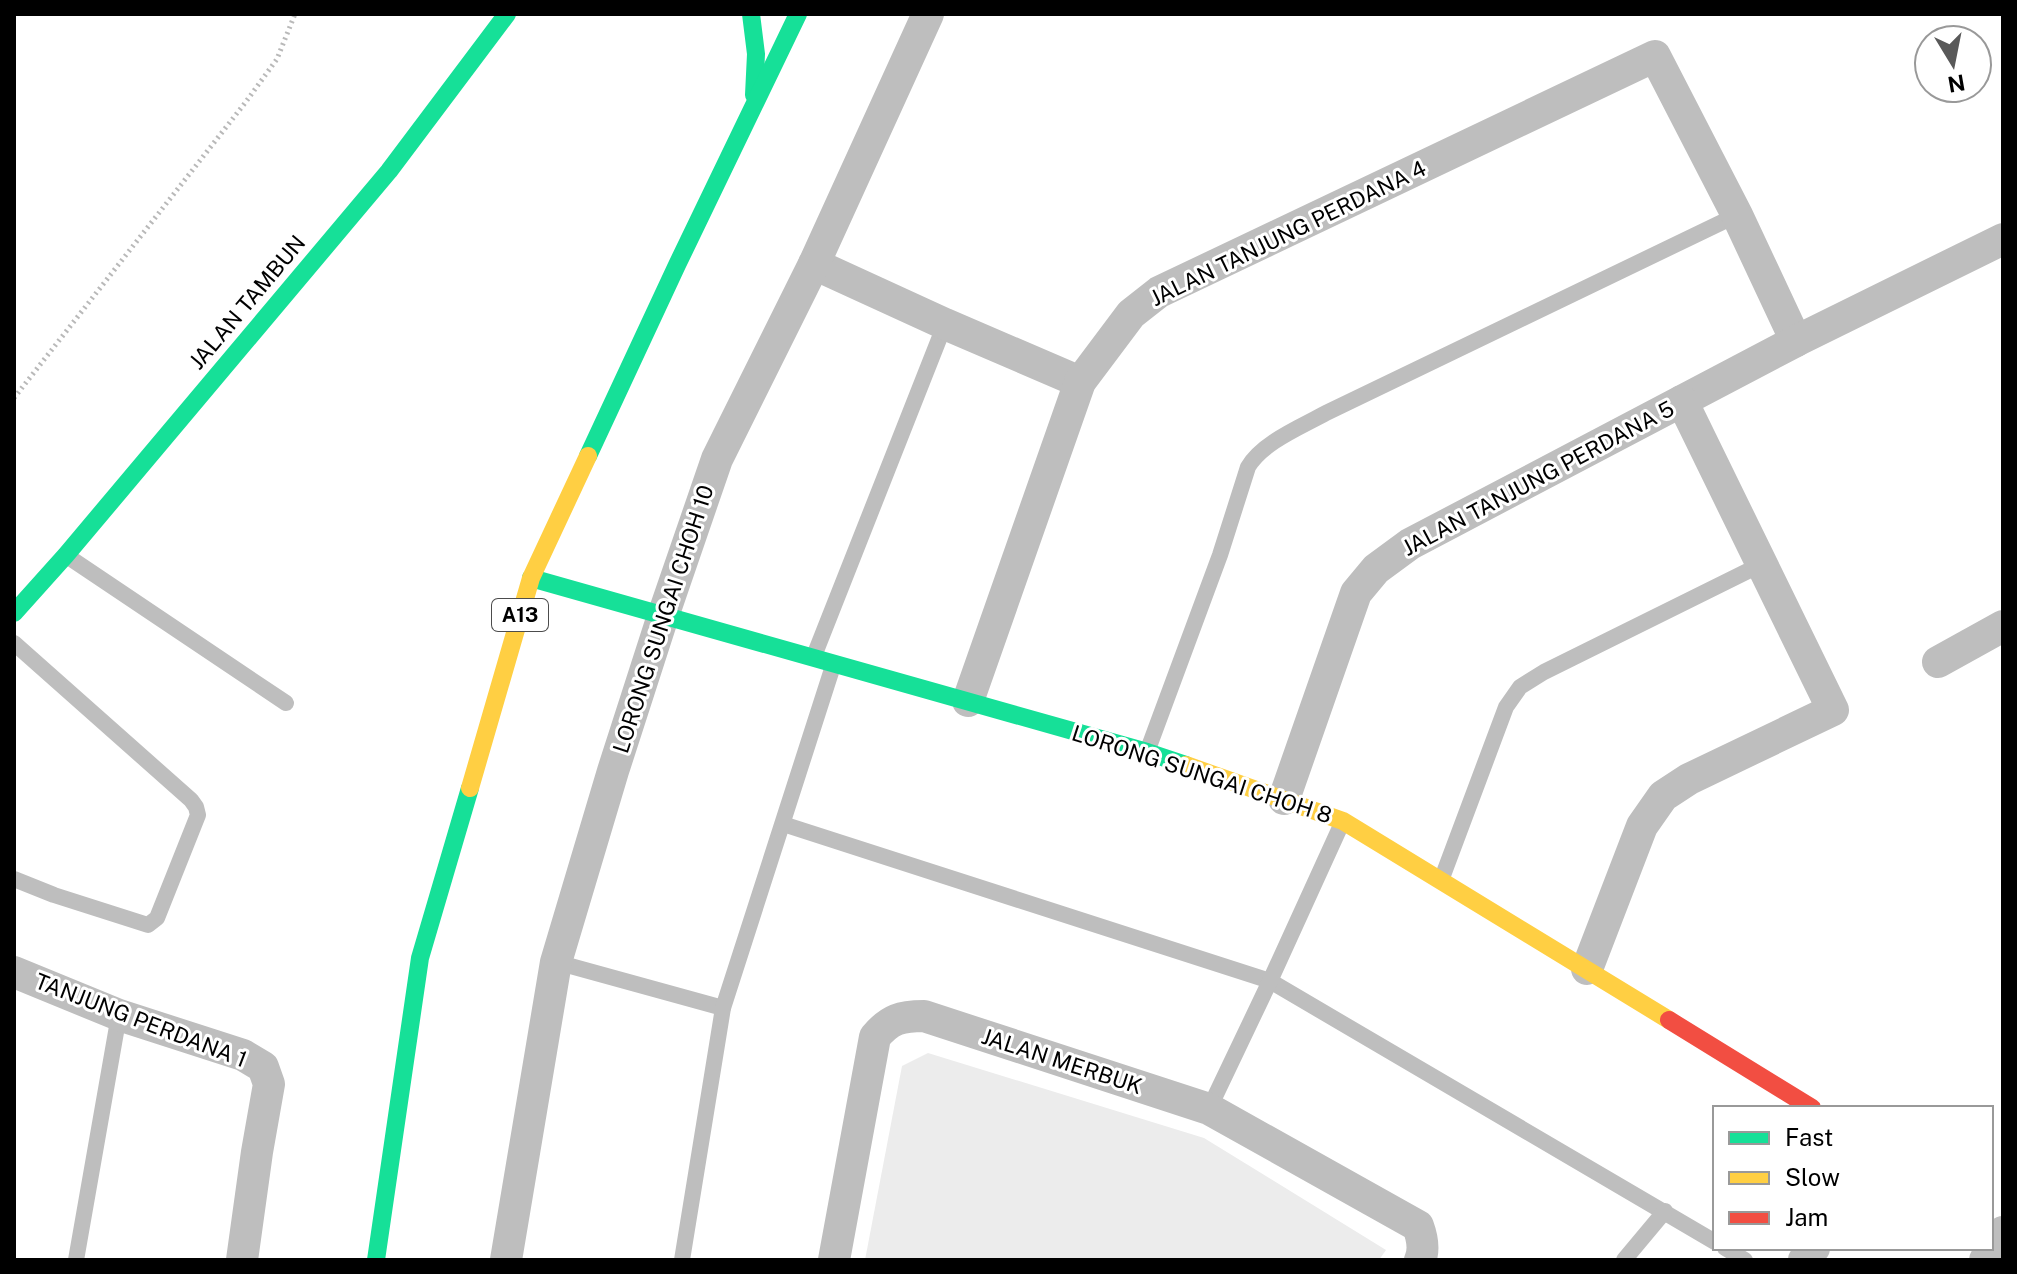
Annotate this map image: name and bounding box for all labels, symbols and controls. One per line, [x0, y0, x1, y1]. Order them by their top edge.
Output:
north arrow [1913, 24, 1993, 104]
text: N [1946, 69, 1967, 98]
street label: JALAN TANJUNG PERDANA 4 [1146, 155, 1430, 311]
street label: JALAN TAMBUN [183, 230, 311, 374]
street label: JALAN TANJUNG PERDANA 5 [1398, 395, 1678, 561]
street label: LORONG SUNGAI CHOH 10 [607, 482, 719, 756]
road number: A13 [492, 599, 548, 631]
street label: LORONG SUNGAI CHOH 8 [1069, 720, 1335, 828]
street label: TANJUNG PERDANA 1 [31, 968, 251, 1072]
street label: JALAN MERBUK [978, 1023, 1146, 1099]
legend [1713, 1106, 1993, 1250]
text: Fast [1785, 1123, 1833, 1151]
text: Slow [1785, 1163, 1840, 1191]
text: Jam [1785, 1203, 1828, 1231]

